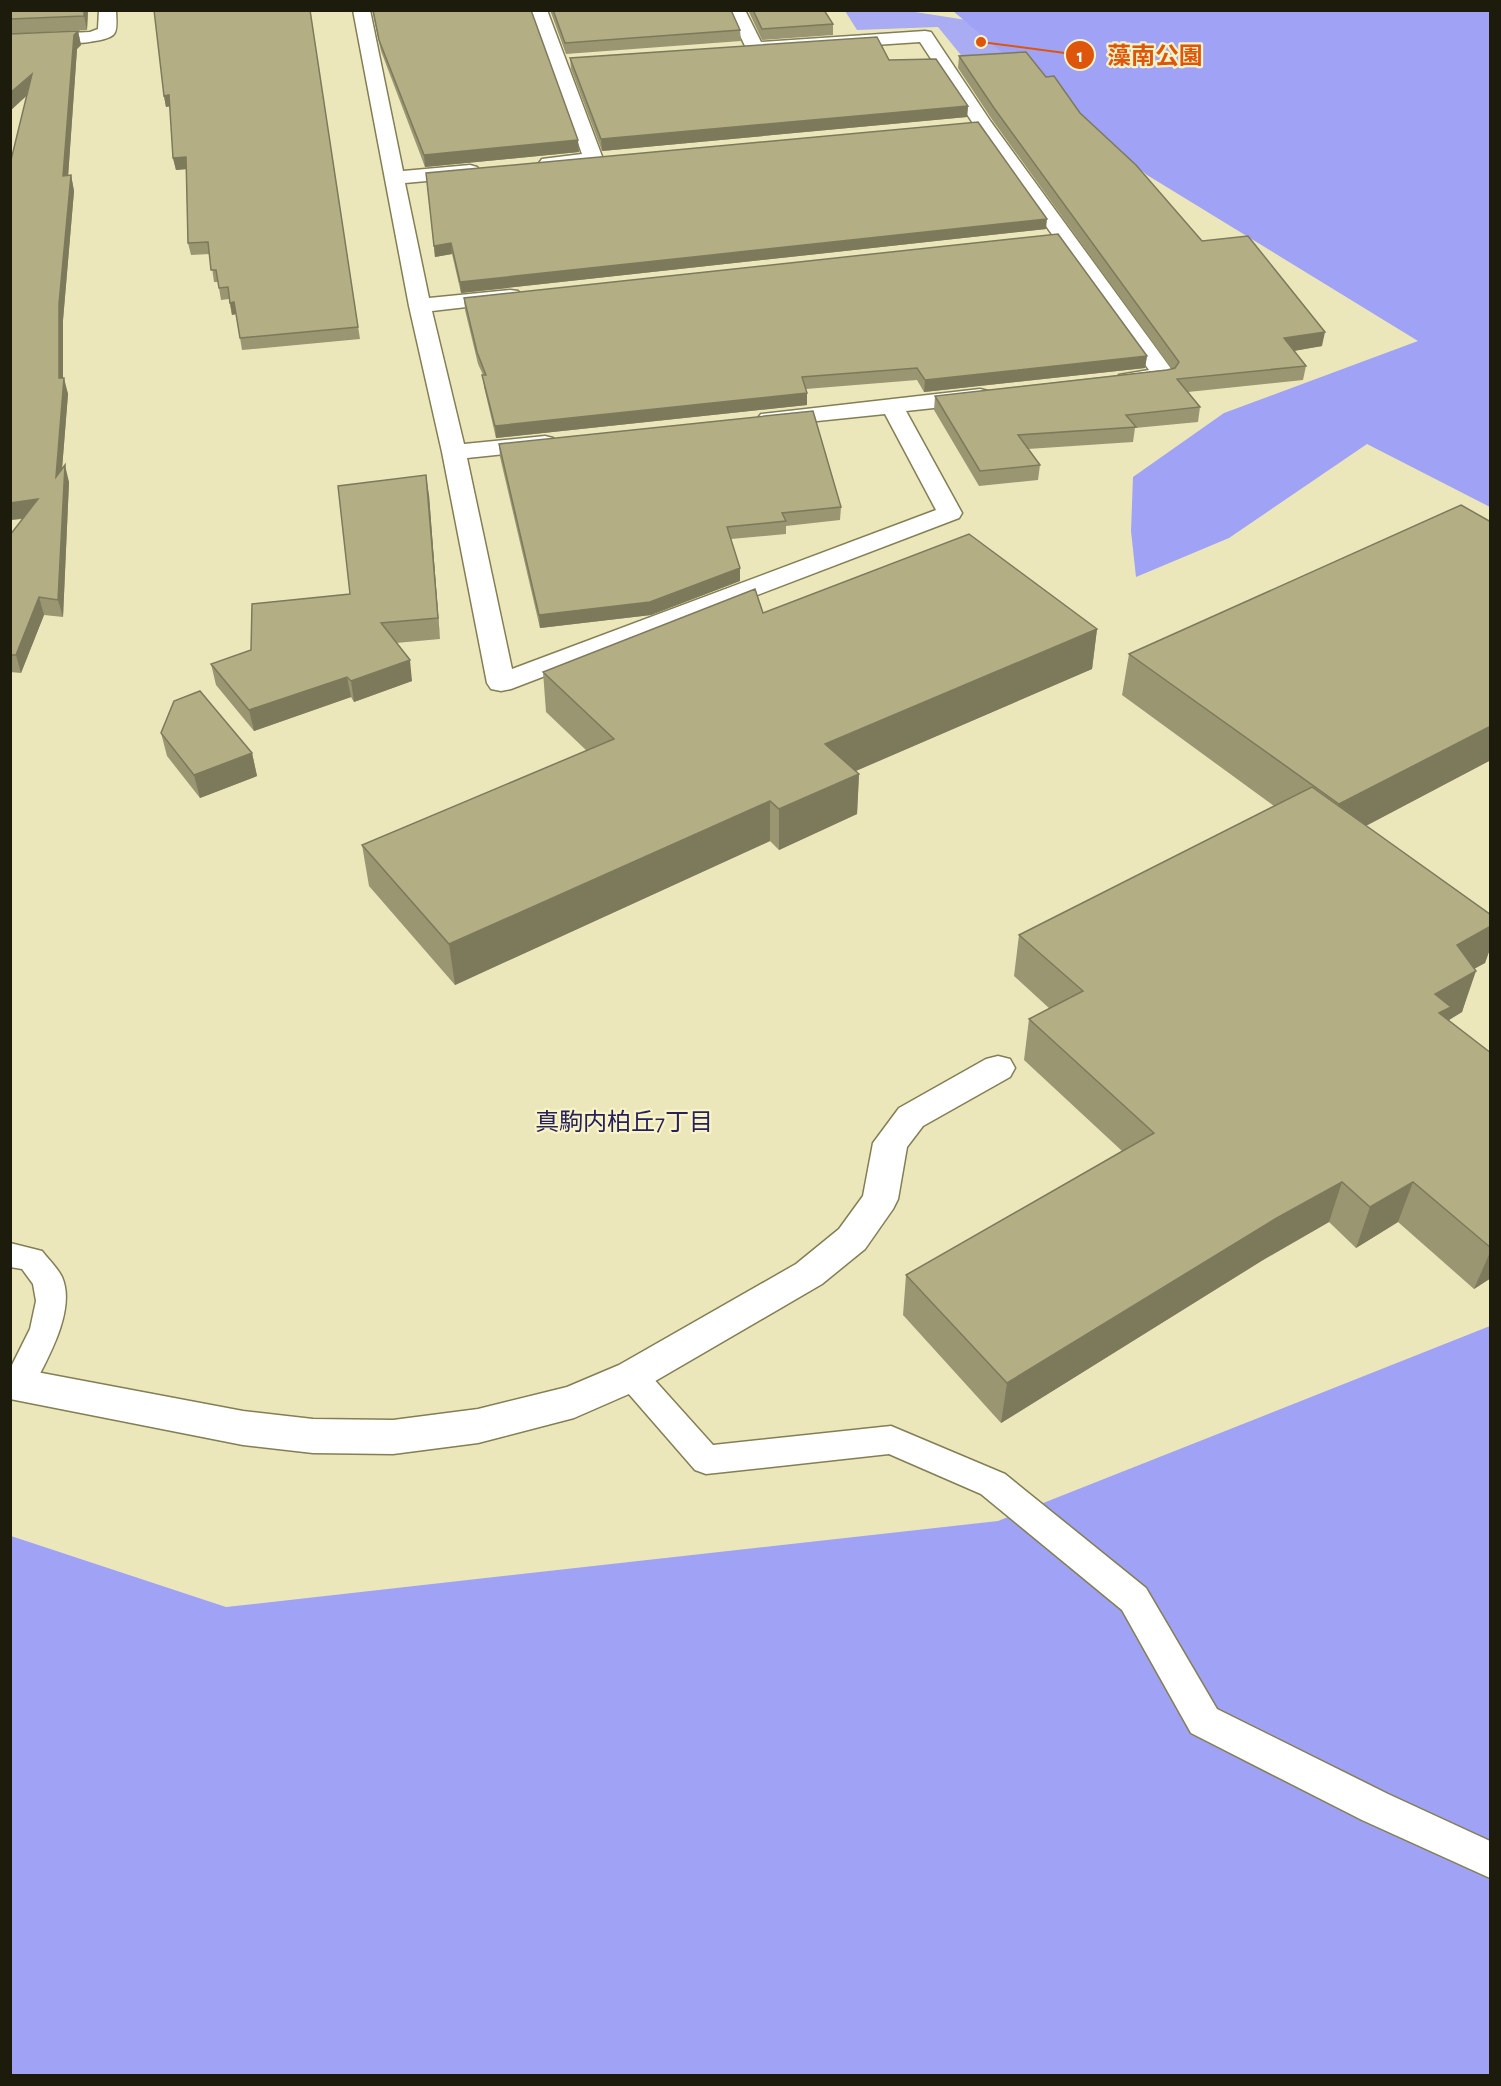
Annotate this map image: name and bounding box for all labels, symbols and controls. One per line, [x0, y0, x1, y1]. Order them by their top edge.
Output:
callout: 藻南公園 [1065, 34, 1215, 76]
text: 藻南公園 [1107, 43, 1203, 69]
text: 1 [1077, 48, 1083, 66]
district label: 真駒内柏丘7丁目 [535, 1109, 713, 1135]

